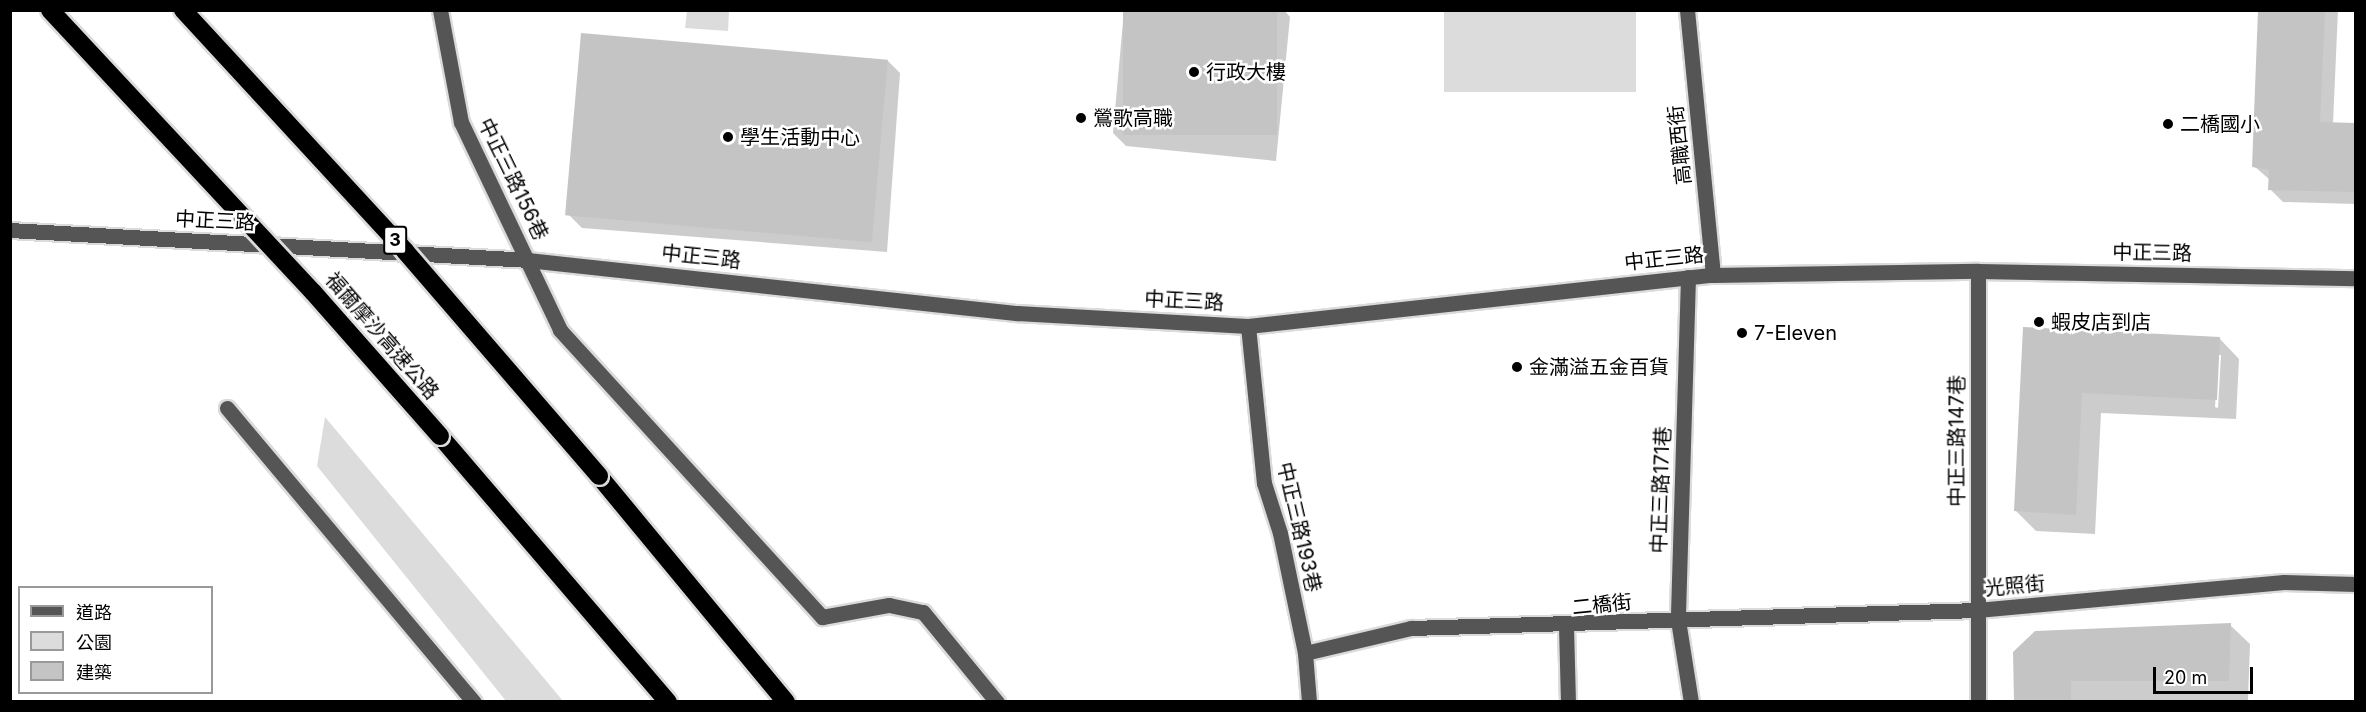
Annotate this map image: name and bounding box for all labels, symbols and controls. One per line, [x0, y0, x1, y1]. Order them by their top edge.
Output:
place label: 行政大樓 [1206, 60, 1286, 84]
marker: 行政大樓 [1187, 65, 1201, 79]
street label: 高職西街 [1664, 104, 1696, 186]
place label: 鶯歌高職 [1093, 106, 1173, 130]
marker: 鶯歌高職 [1074, 111, 1088, 125]
place label: 二橋國小 [2180, 112, 2260, 136]
street label: 中正三路156巷 [473, 114, 553, 244]
marker: 二橋國小 [2161, 117, 2175, 131]
place label: 學生活動中心 [740, 125, 860, 149]
marker: 學生活動中心 [721, 130, 735, 144]
street label: 中正三路 [174, 207, 256, 235]
road number: 3 [383, 225, 407, 255]
street label: 中正三路 [2112, 240, 2192, 266]
street label: 中正三路 [660, 241, 742, 273]
street label: 中正三路 [1623, 243, 1705, 275]
street label: 福爾摩沙高速公路 [320, 268, 444, 404]
street label: 中正三路 [1143, 287, 1225, 315]
place label: 蝦皮店到店 [2051, 310, 2151, 334]
marker: 蝦皮店到店 [2032, 315, 2046, 329]
place label: 7-Eleven [1754, 321, 1837, 345]
marker: 7-Eleven [1735, 326, 1749, 340]
place label: 金滿溢五金百貨 [1529, 355, 1669, 379]
marker: 金滿溢五金百貨 [1510, 360, 1524, 374]
street label: 中正三路147巷 [1945, 375, 1969, 507]
street label: 中正三路171巷 [1647, 426, 1675, 554]
street label: 中正三路193巷 [1272, 460, 1326, 594]
street label: 光照街 [1984, 571, 2046, 601]
legend [18, 586, 213, 694]
street label: 二橋街 [1571, 590, 1633, 620]
text: 道路 [76, 602, 112, 623]
text: 公園 [76, 632, 112, 653]
scale bar [2156, 655, 2256, 693]
text: 建築 [76, 662, 112, 683]
text: 20 m [2164, 667, 2207, 688]

